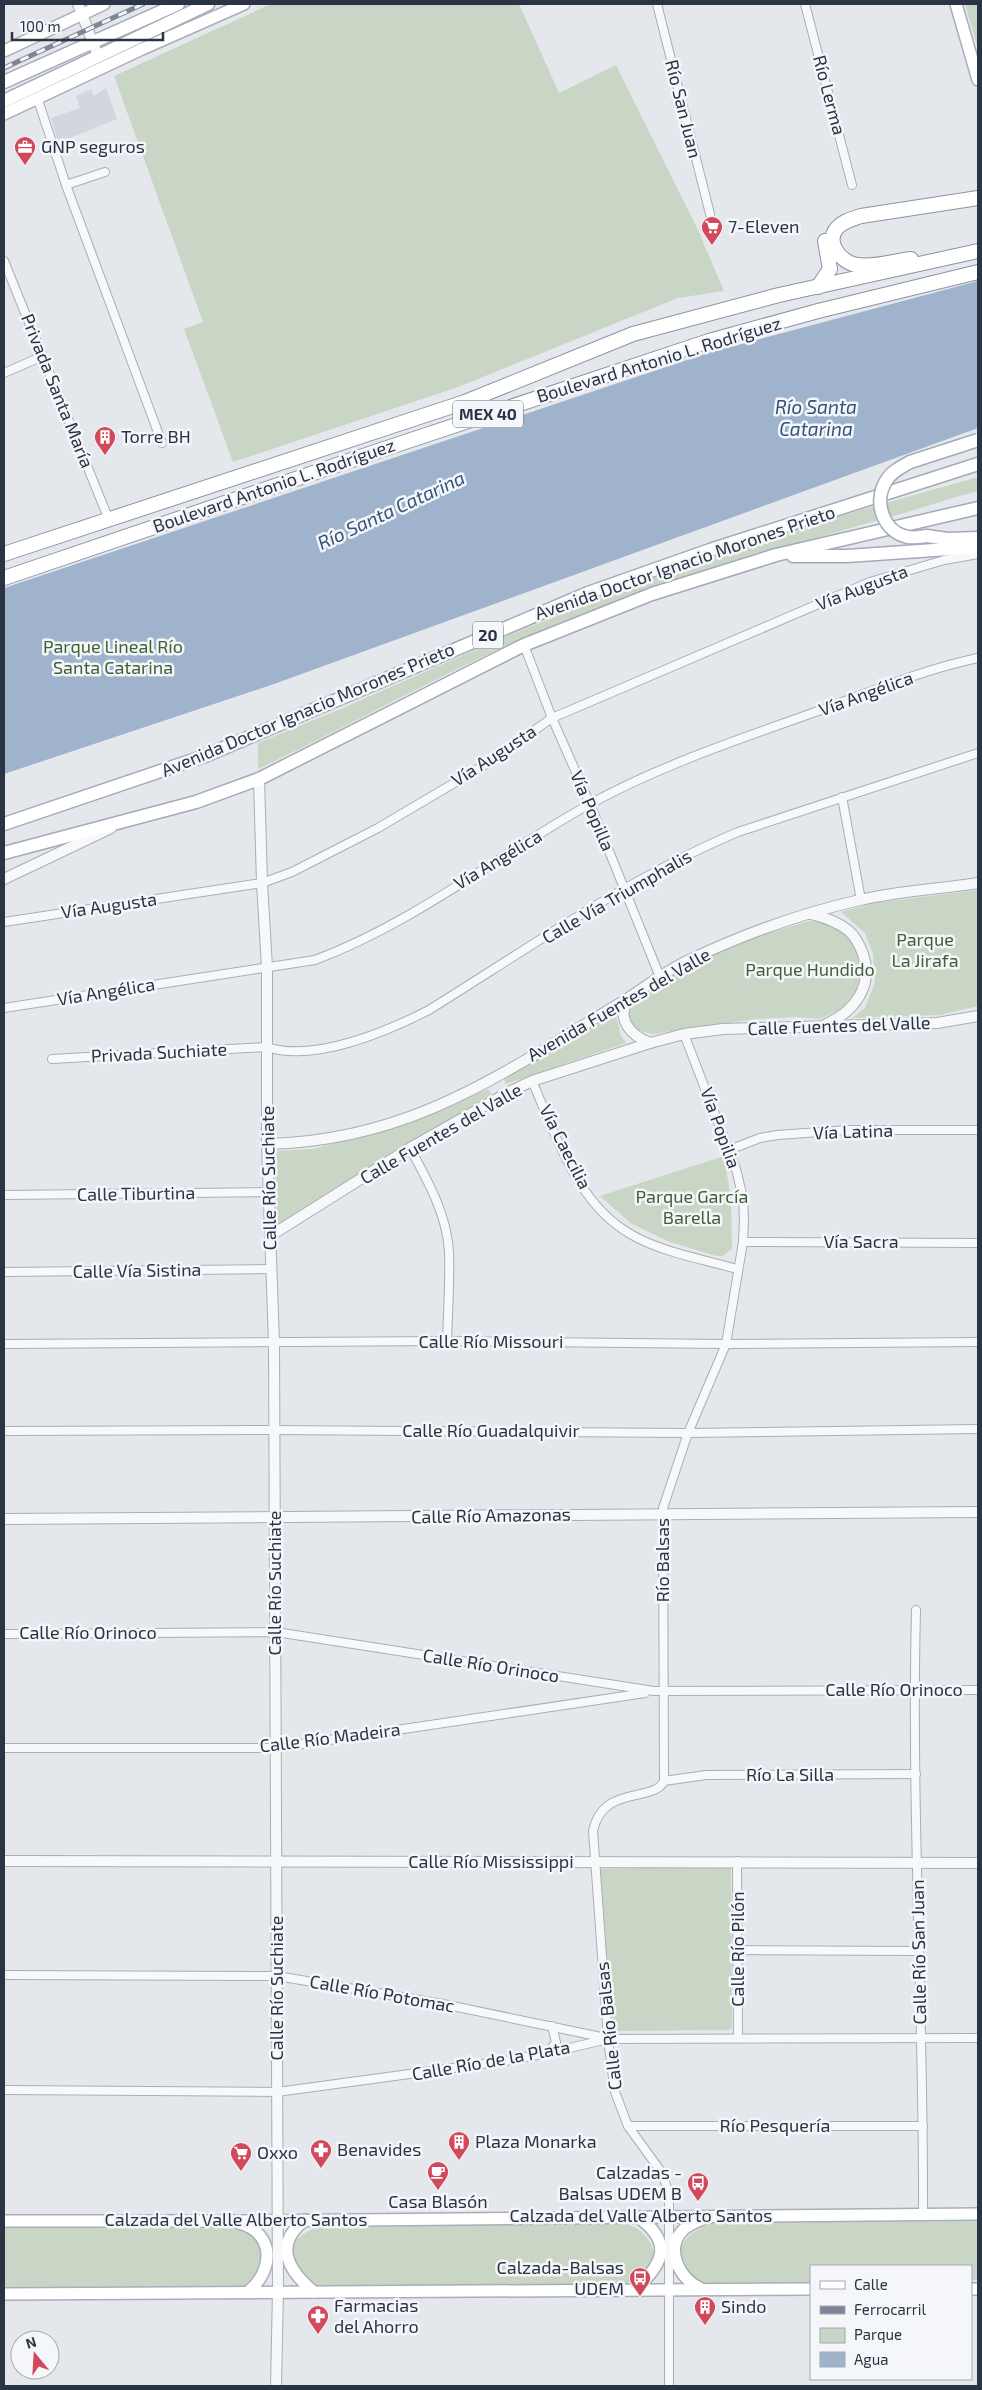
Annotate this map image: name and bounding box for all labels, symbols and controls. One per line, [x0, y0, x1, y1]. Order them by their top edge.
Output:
scale bar [12, 10, 164, 42]
text: 100 m [20, 17, 61, 35]
street label: Río Lerma [809, 52, 851, 137]
street label: Río San Juan [661, 57, 707, 160]
office icon: GNP seguros [13, 135, 37, 166]
place label: GNP seguros [41, 135, 145, 157]
supermarket icon: 7-Eleven [700, 215, 724, 246]
place label: 7-Eleven [728, 215, 800, 237]
street label: Privada Santa María [17, 310, 99, 471]
street label: Boulevard Antonio L. Rodríguez [534, 311, 784, 407]
water label: Río Santa Catarina [775, 395, 857, 440]
road number: MEX 40 [453, 400, 523, 428]
building icon: Torre BH [93, 425, 117, 456]
place label: Torre BH [121, 425, 191, 447]
street label: Boulevard Antonio L. Rodríguez [150, 433, 398, 537]
water label: Río Santa Catarina [313, 465, 468, 554]
street label: Avenida Doctor Ignacio Morones Prieto [532, 500, 838, 624]
street label: Vía Augusta [813, 559, 911, 615]
road number: 20 [473, 622, 503, 648]
park label: Parque Lineal Río Santa Catarina [43, 635, 183, 678]
street label: Avenida Doctor Ignacio Morones Prieto [158, 637, 457, 781]
street label: Vía Angélica [816, 666, 916, 720]
street label: Vía Augusta [447, 720, 540, 791]
street label: Vía Popilla [566, 767, 620, 854]
street label: Vía Angélica [450, 824, 545, 894]
street label: Calle Vía Triumphalis [538, 844, 695, 948]
street label: Vía Augusta [60, 887, 158, 923]
park label: Parque La Jirafa [891, 928, 959, 971]
street label: Avenida Fuentes del Valle [523, 943, 714, 1066]
park label: Parque Hundido [745, 958, 875, 980]
street label: Vía Angélica [55, 972, 156, 1010]
street label: Calle Fuentes del Valle [747, 1011, 931, 1039]
street label: Privada Suchiate [90, 1037, 228, 1067]
street label: Calle Fuentes del Valle [356, 1078, 525, 1188]
street label: Vía Popilia [696, 1084, 746, 1171]
street label: Vía Caecilia [535, 1101, 597, 1193]
street label: Calle Río Suchiate [256, 1105, 280, 1251]
street label: Vía Latina [813, 1119, 893, 1143]
street label: Calle Tiburtina [77, 1181, 195, 1205]
park label: Parque García Barella [636, 1185, 749, 1228]
street label: Vía Sacra [823, 1230, 899, 1252]
street label: Calle Vía Sistina [72, 1258, 202, 1282]
street label: Calle Río Missouri [418, 1330, 564, 1352]
street label: Calle Río Guadalquivir [402, 1419, 580, 1441]
street label: Calle Río Amazonas [411, 1503, 571, 1527]
street label: Calle Río Suchiate [263, 1511, 285, 1655]
street label: Río Balsas [651, 1518, 673, 1602]
street label: Calle Río Orinoco [19, 1621, 157, 1643]
street label: Calle Río Orinoco [421, 1643, 561, 1687]
street label: Calle Río Orinoco [825, 1678, 963, 1700]
street label: Calle Río Madeira [258, 1717, 401, 1757]
street label: Río La Silla [746, 1763, 834, 1785]
street label: Calle Río Mississippi [408, 1850, 574, 1872]
street label: Calle Río San Juan [906, 1879, 930, 2025]
street label: Calle Río Pilón [726, 1891, 748, 2007]
street label: Calle Río Suchiate [265, 1916, 287, 2060]
street label: Calle Río Balsas [590, 1961, 626, 2091]
street label: Calle Río Potomac [308, 1969, 456, 2017]
street label: Calle Río de la Plata [410, 2035, 572, 2085]
street label: Río Pesquería [720, 2114, 830, 2136]
building icon: Plaza Monarka [447, 2130, 471, 2161]
place label: Plaza Monarka [475, 2130, 597, 2152]
pharmacy icon: Benavides [309, 2138, 333, 2169]
place label: Benavides [337, 2138, 421, 2160]
supermarket icon: Oxxo [229, 2141, 253, 2172]
place label: Oxxo [257, 2141, 298, 2163]
cafe icon: Casa Blasón [426, 2160, 450, 2191]
place label: Calzadas - Balsas UDEM B [558, 2161, 682, 2204]
bus stop icon: Calzadas - Balsas UDEM B [686, 2171, 710, 2202]
place label: Casa Blasón [388, 2190, 488, 2212]
street label: Calzada del Valle Alberto Santos [510, 2204, 772, 2226]
street label: Calzada del Valle Alberto Santos [105, 2208, 367, 2230]
place label: Calzada-Balsas UDEM [497, 2256, 624, 2299]
legend [810, 2265, 972, 2380]
bus stop icon: Calzada-Balsas UDEM [628, 2266, 652, 2297]
text: Calle [854, 2275, 888, 2293]
place label: Farmacias del Ahorro [334, 2294, 419, 2337]
building icon: Sindo [693, 2295, 717, 2326]
place label: Sindo [721, 2295, 767, 2317]
text: Ferrocarril [854, 2300, 927, 2318]
pharmacy icon: Farmacias del Ahorro [306, 2304, 330, 2335]
text: Parque [854, 2325, 902, 2343]
north arrow [10, 2330, 60, 2380]
text: N [23, 2333, 38, 2352]
text: Agua [854, 2350, 889, 2368]

